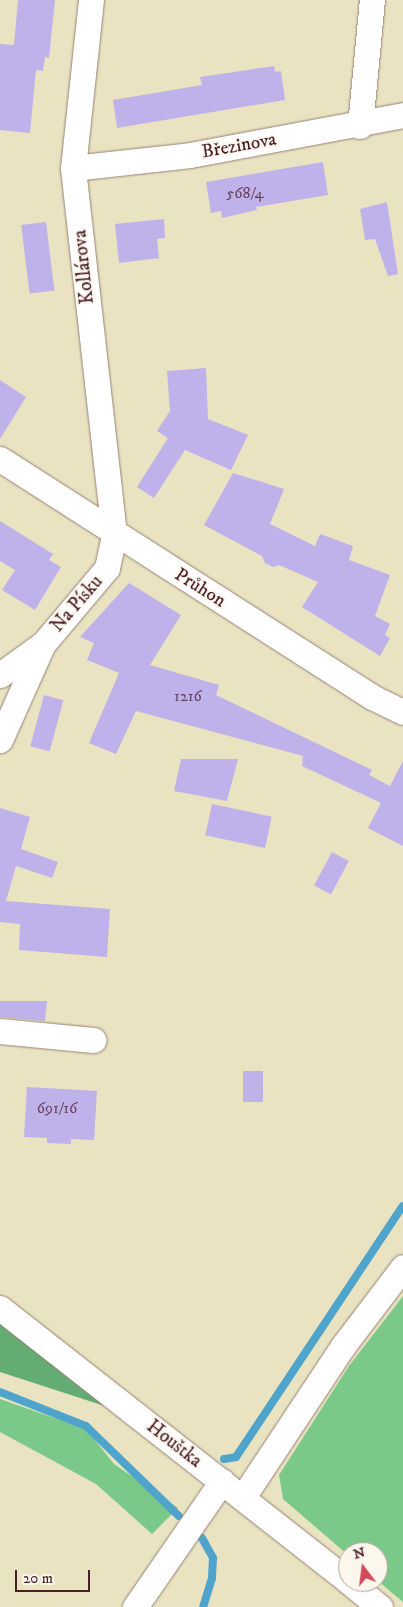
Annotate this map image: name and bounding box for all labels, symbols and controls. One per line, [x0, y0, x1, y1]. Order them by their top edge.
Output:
street label: Březinova [200, 128, 278, 164]
house number: 568/4 [226, 183, 264, 203]
street label: Kollárova [69, 229, 99, 305]
street label: Průhon [170, 563, 230, 613]
street label: Na Písku [46, 571, 108, 637]
house number: 1216 [174, 686, 202, 706]
house number: 691/16 [37, 1098, 77, 1118]
street label: Houštka [142, 1415, 206, 1473]
north arrow [338, 1542, 388, 1592]
text: N [351, 1543, 367, 1564]
scale bar [18, 1560, 92, 1592]
text: 20 m [23, 1569, 53, 1588]

